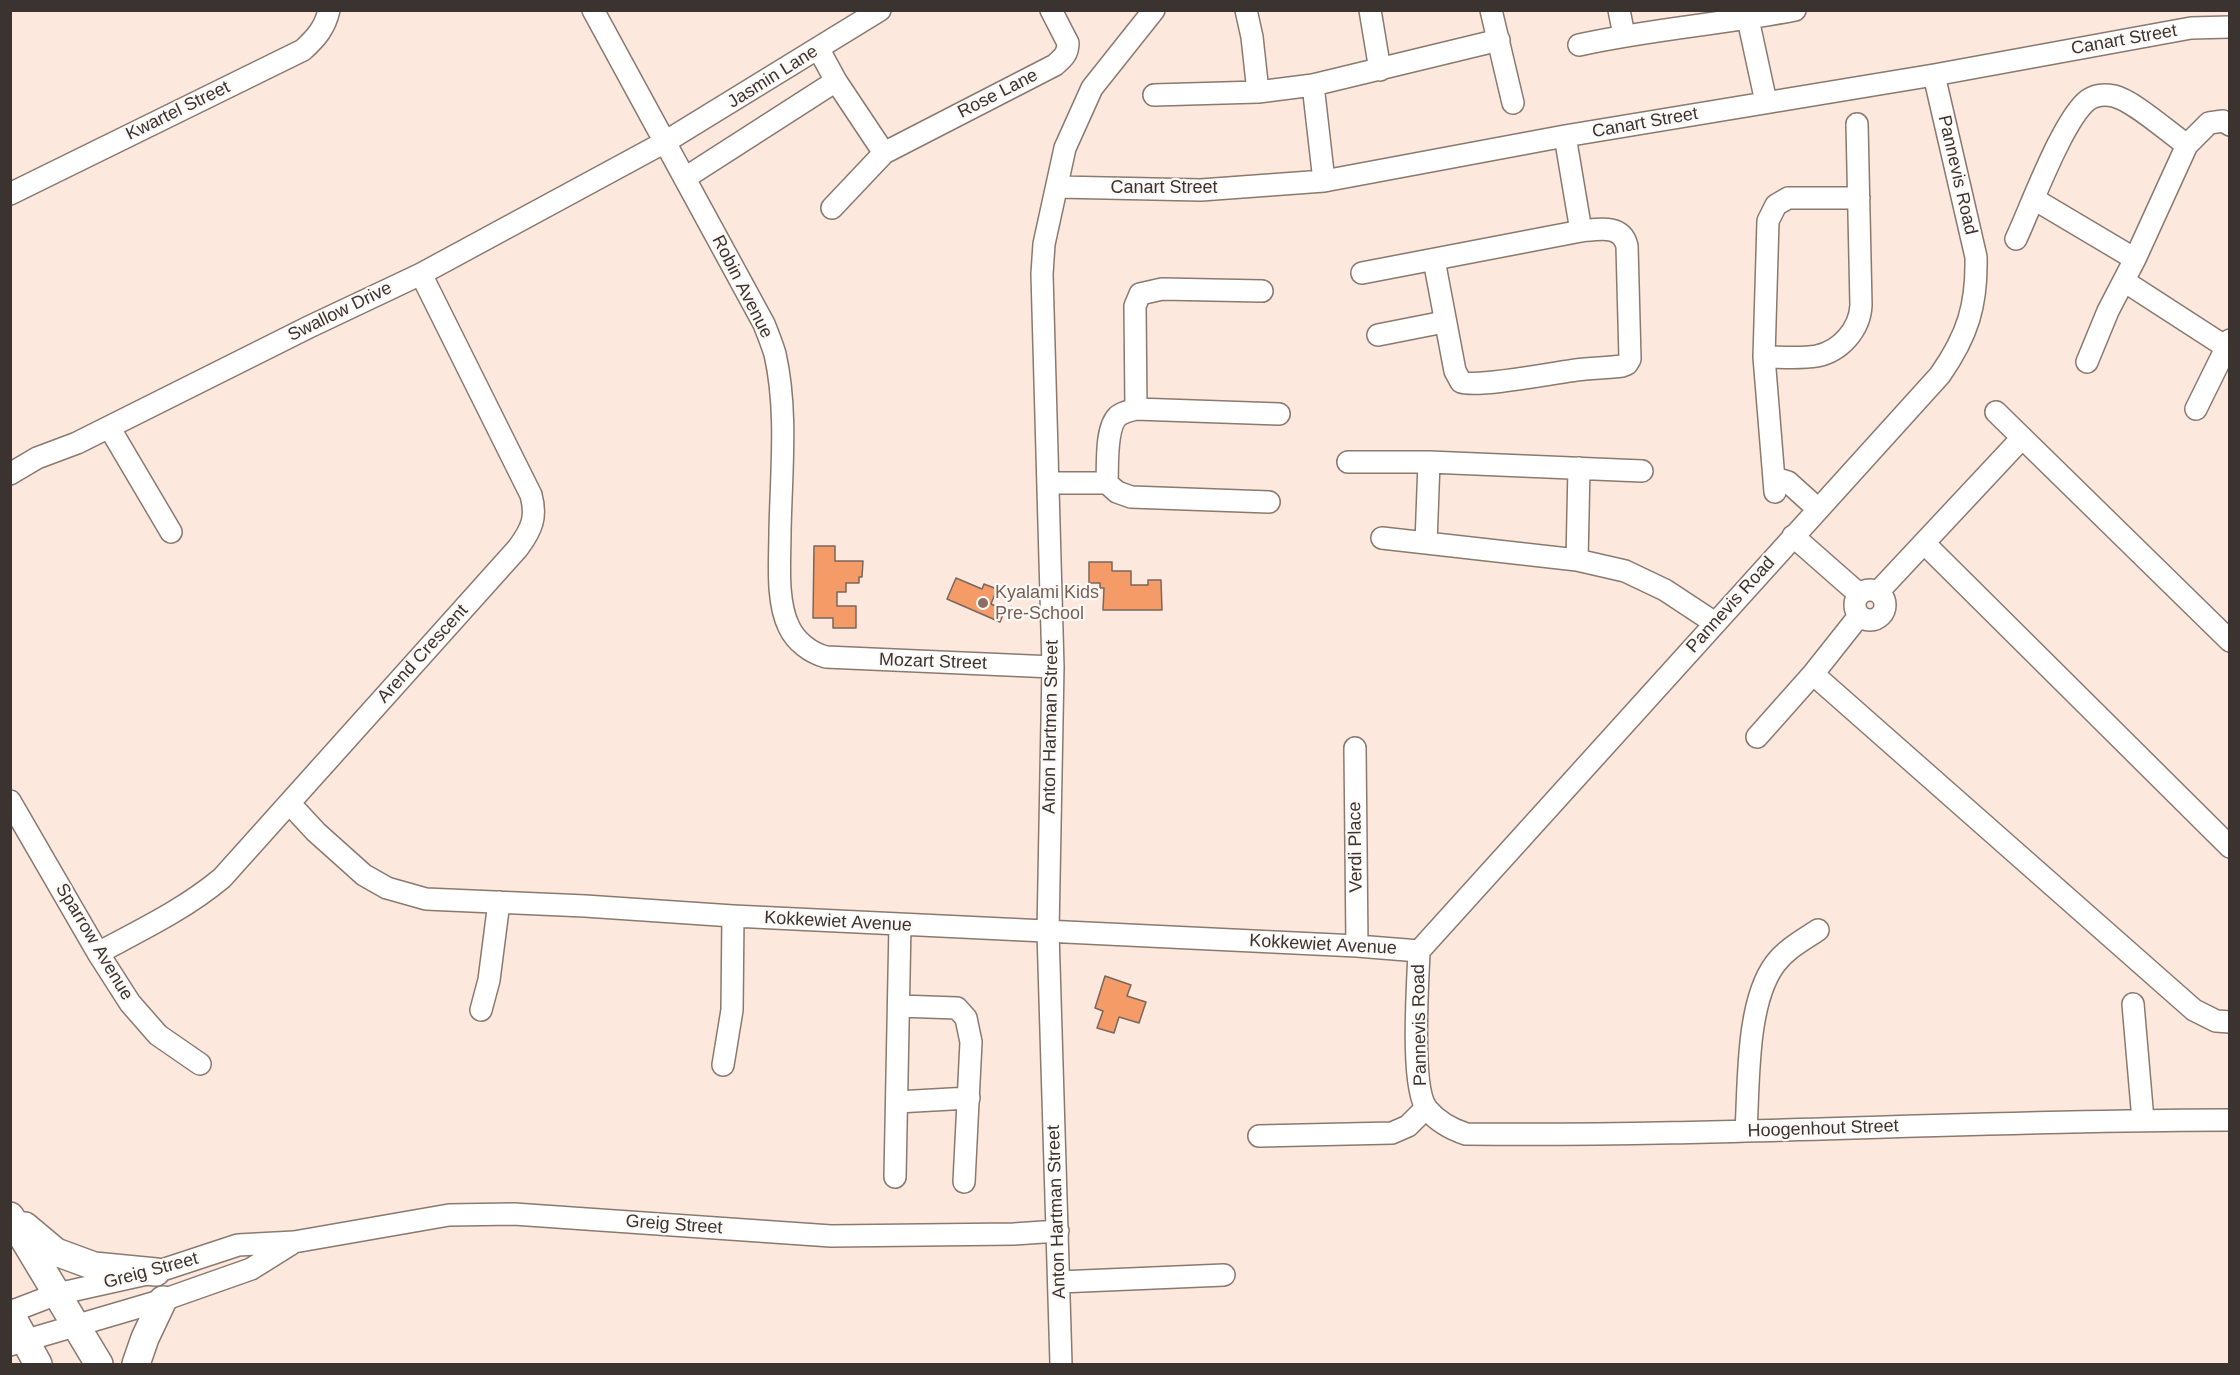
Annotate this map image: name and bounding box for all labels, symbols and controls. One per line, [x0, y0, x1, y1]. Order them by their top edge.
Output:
street label: Canart Street [2069, 20, 2179, 60]
street label: Jasmin Lane [724, 41, 822, 113]
street label: Rose Lane [954, 65, 1042, 123]
street label: Kwartel Street [122, 77, 234, 145]
street label: Canart Street [1590, 103, 1700, 143]
street label: Pannevis Road [1933, 113, 1981, 237]
street label: Canart Street [1110, 177, 1218, 199]
street label: Robin Avenue [707, 232, 777, 342]
street label: Swallow Drive [284, 278, 396, 346]
street label: Pannevis Road [1682, 552, 1780, 658]
place label: Kyalami Kids Pre-School [995, 582, 1099, 624]
marker: Kyalami Kids Pre-School [976, 596, 990, 610]
street label: Arend Crescent [373, 600, 473, 708]
street label: Anton Hartman Street [1039, 640, 1063, 814]
street label: Mozart Street [879, 649, 987, 675]
street label: Verdi Place [1344, 801, 1368, 893]
street label: Sparrow Avenue [51, 880, 137, 1004]
street label: Kokkewiet Avenue [764, 907, 912, 937]
street label: Kokkewiet Avenue [1249, 930, 1397, 960]
street label: Pannevis Road [1408, 964, 1432, 1086]
street label: Hoogenhout Street [1747, 1116, 1899, 1142]
street label: Anton Hartman Street [1043, 1125, 1071, 1299]
street label: Greig Street [625, 1211, 723, 1239]
street label: Greig Street [101, 1248, 201, 1294]

